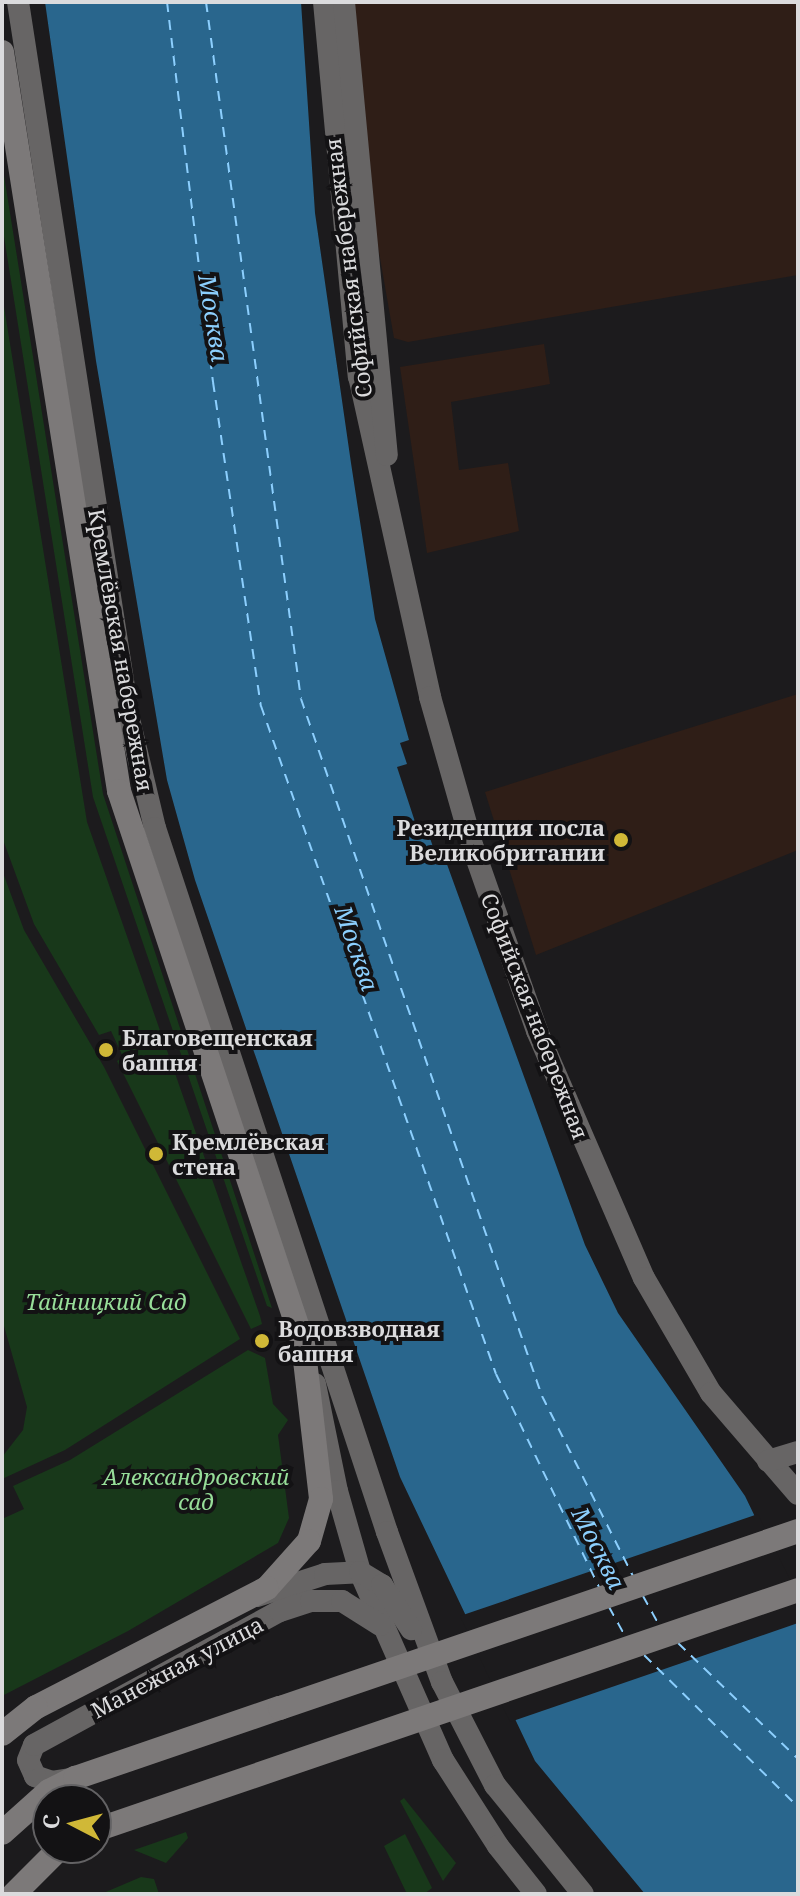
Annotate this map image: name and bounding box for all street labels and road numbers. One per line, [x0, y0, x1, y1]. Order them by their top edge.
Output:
street label: Софийская набережная [319, 137, 377, 399]
street label: Кремлёвская набережная [83, 507, 159, 793]
street label: Софийская набережная [476, 889, 594, 1143]
street label: Манежная улица [86, 1610, 268, 1724]

